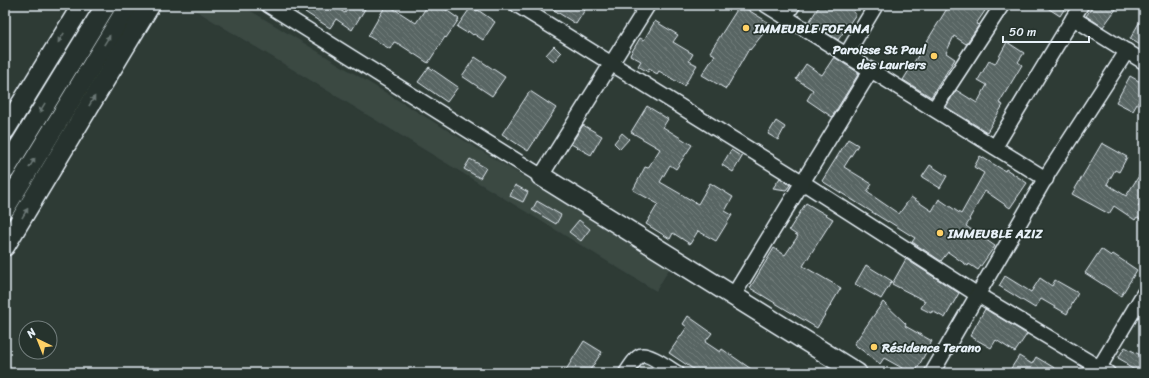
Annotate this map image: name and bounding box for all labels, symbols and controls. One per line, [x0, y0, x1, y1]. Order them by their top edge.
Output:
place label: IMMEUBLE FOFANA [753, 17, 870, 40]
scale bar [1003, 18, 1089, 44]
text: 50 m [1009, 21, 1036, 43]
marker: IMMEUBLE FOFANA [741, 23, 751, 33]
one-way arrow [58, 32, 65, 44]
one-way arrow [104, 34, 111, 46]
place label: Paroisse St Paul des Lauriers [833, 38, 927, 76]
marker: Paroisse St Paul des Lauriers [929, 51, 939, 61]
one-way arrow [89, 95, 96, 107]
one-way arrow [39, 102, 46, 114]
one-way arrow [29, 157, 36, 169]
one-way arrow [22, 207, 29, 219]
place label: IMMEUBLE AZIZ [947, 222, 1043, 245]
marker: IMMEUBLE AZIZ [935, 228, 945, 238]
north arrow [18, 320, 58, 360]
text: N [22, 323, 41, 343]
place label: Résidence Terano [881, 336, 982, 359]
marker: Résidence Terano [869, 342, 879, 352]

